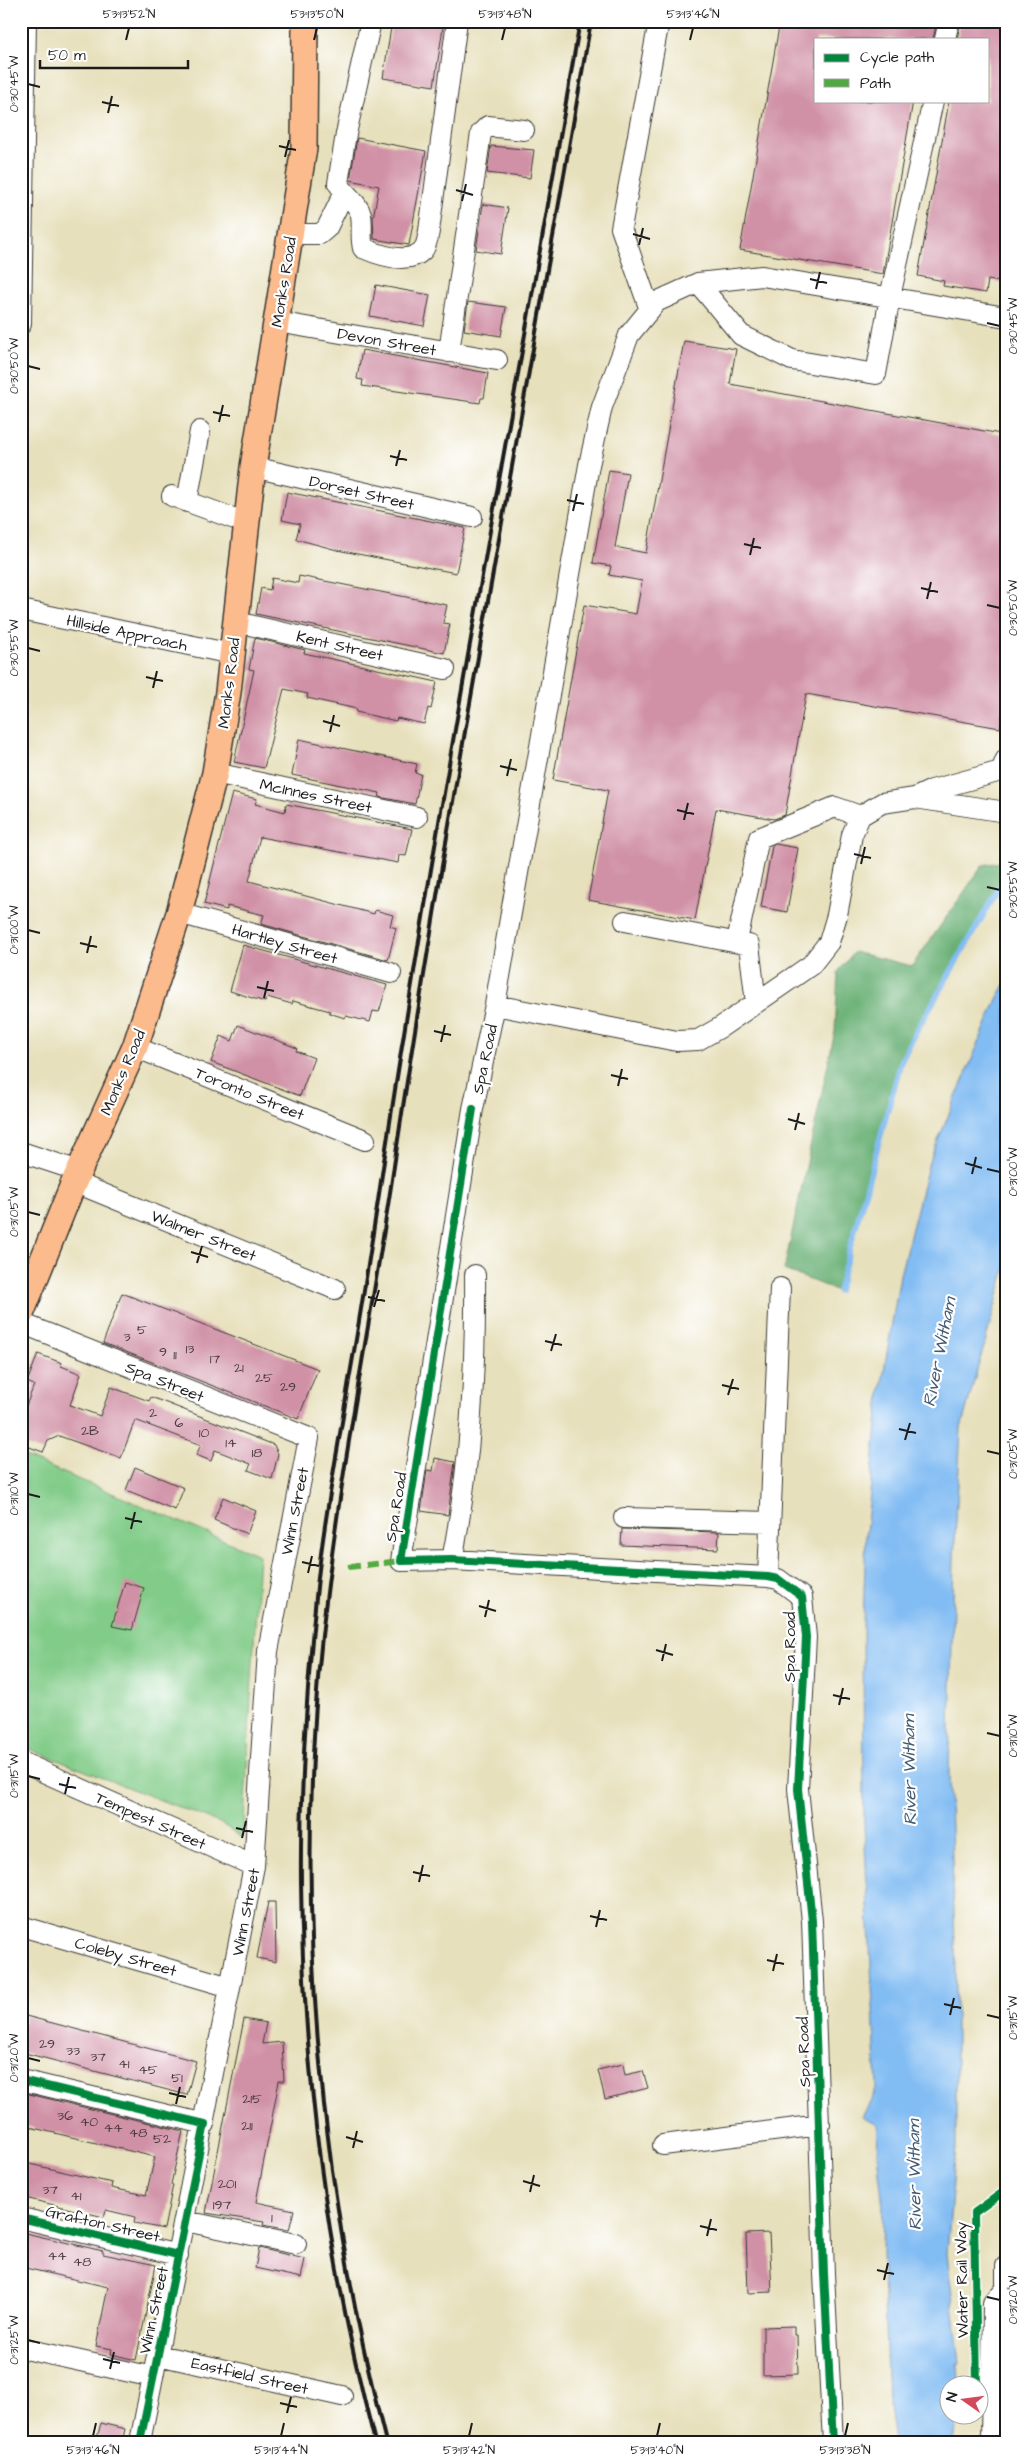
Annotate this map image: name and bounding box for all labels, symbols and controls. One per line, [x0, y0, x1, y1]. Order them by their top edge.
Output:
text: 53°13'52"N [103, 6, 156, 23]
text: 53°13'50"N [290, 6, 344, 23]
text: 53°13'48"N [478, 6, 532, 23]
text: 53°13'46"N [667, 6, 720, 23]
scale bar [40, 38, 188, 70]
legend [814, 38, 990, 102]
text: 50 m [48, 45, 86, 66]
text: Cycle path [860, 47, 935, 69]
text: 0°30'45"W [6, 55, 23, 112]
text: Path [860, 73, 891, 94]
street label: Monks Road [266, 235, 302, 329]
text: 0°30'45"W [1005, 297, 1022, 354]
street label: Devon Street [336, 322, 439, 362]
text: 0°30'50"W [6, 337, 23, 394]
street label: Dorset Street [307, 470, 417, 516]
text: 0°30'50"W [1005, 579, 1022, 636]
street label: Hillside Approach [64, 609, 189, 657]
text: 0°30'55"W [6, 619, 23, 676]
street label: Kent Street [294, 625, 386, 667]
street label: Monks Road [213, 636, 245, 730]
street label: McInnes Street [258, 773, 374, 819]
text: 0°30'55"W [1005, 861, 1022, 918]
text: 0°31'00"W [6, 905, 23, 955]
street label: Hartley Street [229, 918, 341, 971]
street label: Spa Road [467, 1022, 503, 1096]
street label: Monks Road [95, 1026, 151, 1119]
street label: Toronto Street [192, 1062, 308, 1126]
text: 0°31'00"W [1005, 1147, 1022, 1197]
text: 0°31'05"W [6, 1186, 23, 1237]
street label: Walmer Street [148, 1205, 260, 1267]
water label: River Witham [917, 1293, 963, 1409]
house number: 5 [137, 1320, 147, 1340]
house number: 3 [123, 1327, 131, 1347]
house number: 13 [186, 1339, 194, 1359]
house number: 9 [159, 1342, 167, 1362]
house number: 11 [173, 1345, 177, 1365]
house number: 17 [210, 1349, 221, 1369]
street label: Spa Street [122, 1356, 208, 1408]
house number: 21 [234, 1358, 244, 1378]
house number: 25 [255, 1368, 273, 1388]
house number: 29 [280, 1377, 296, 1397]
house number: 2 [149, 1403, 157, 1423]
house number: 6 [175, 1413, 184, 1433]
house number: 2B [81, 1421, 99, 1441]
house number: 10 [199, 1423, 209, 1443]
text: 0°31'05"W [1005, 1428, 1022, 1479]
house number: 14 [225, 1433, 237, 1453]
house number: 18 [252, 1443, 262, 1463]
street label: Winn Street [276, 1465, 314, 1557]
street label: Spa Road [380, 1471, 412, 1544]
text: 0°31'10"W [6, 1472, 23, 1516]
street label: Spa Road [779, 1612, 801, 1682]
water label: River Witham [896, 1712, 923, 1826]
text: 0°31'10"W [1005, 1714, 1022, 1758]
text: 0°31'15"W [6, 1753, 23, 1798]
street label: Tempest Street [92, 1787, 210, 1855]
street label: Winn Street [227, 1866, 265, 1958]
street label: Coleby Street [72, 1932, 180, 1983]
text: 0°31'15"W [1005, 1995, 1022, 2040]
street label: Spa Road [792, 2016, 816, 2088]
text: 0°31'20"W [6, 2033, 23, 2082]
house number: 29 [39, 2034, 55, 2054]
house number: 33 [66, 2041, 80, 2061]
house number: 37 [90, 2047, 106, 2067]
house number: 41 [118, 2054, 130, 2074]
house number: 45 [138, 2060, 158, 2080]
house number: 51 [171, 2068, 183, 2088]
house number: 215 [242, 2089, 262, 2109]
house number: 36 [57, 2106, 73, 2126]
house number: 40 [80, 2112, 98, 2132]
house number: 211 [241, 2116, 253, 2136]
water label: River Witham [901, 2117, 928, 2231]
house number: 44 [103, 2118, 123, 2138]
house number: 48 [129, 2123, 147, 2143]
house number: 52 [153, 2129, 171, 2149]
house number: 201 [218, 2174, 237, 2194]
house number: 37 [42, 2180, 58, 2200]
house number: 41 [70, 2186, 82, 2206]
house number: 197 [213, 2195, 232, 2215]
street label: Grafton Street [43, 2200, 163, 2248]
house number: 1 [271, 2208, 273, 2228]
street label: Water Rail Way [950, 2221, 975, 2338]
house number: 44 [47, 2246, 67, 2266]
house number: 48 [73, 2252, 91, 2272]
street label: Winn Street [134, 2264, 174, 2356]
text: 0°31'20"W [1005, 2275, 1022, 2324]
text: 0°31'25"W [6, 2315, 23, 2365]
street label: Eastfield Street [189, 2352, 311, 2400]
north arrow [940, 2376, 990, 2426]
text: N [942, 2390, 963, 2404]
text: 53°13'46"N [67, 2442, 120, 2459]
text: 53°13'44"N [254, 2442, 308, 2459]
text: 53°13'42"N [443, 2442, 496, 2459]
text: 53°13'40"N [631, 2442, 684, 2459]
text: 53°13'38"N [819, 2442, 871, 2459]

